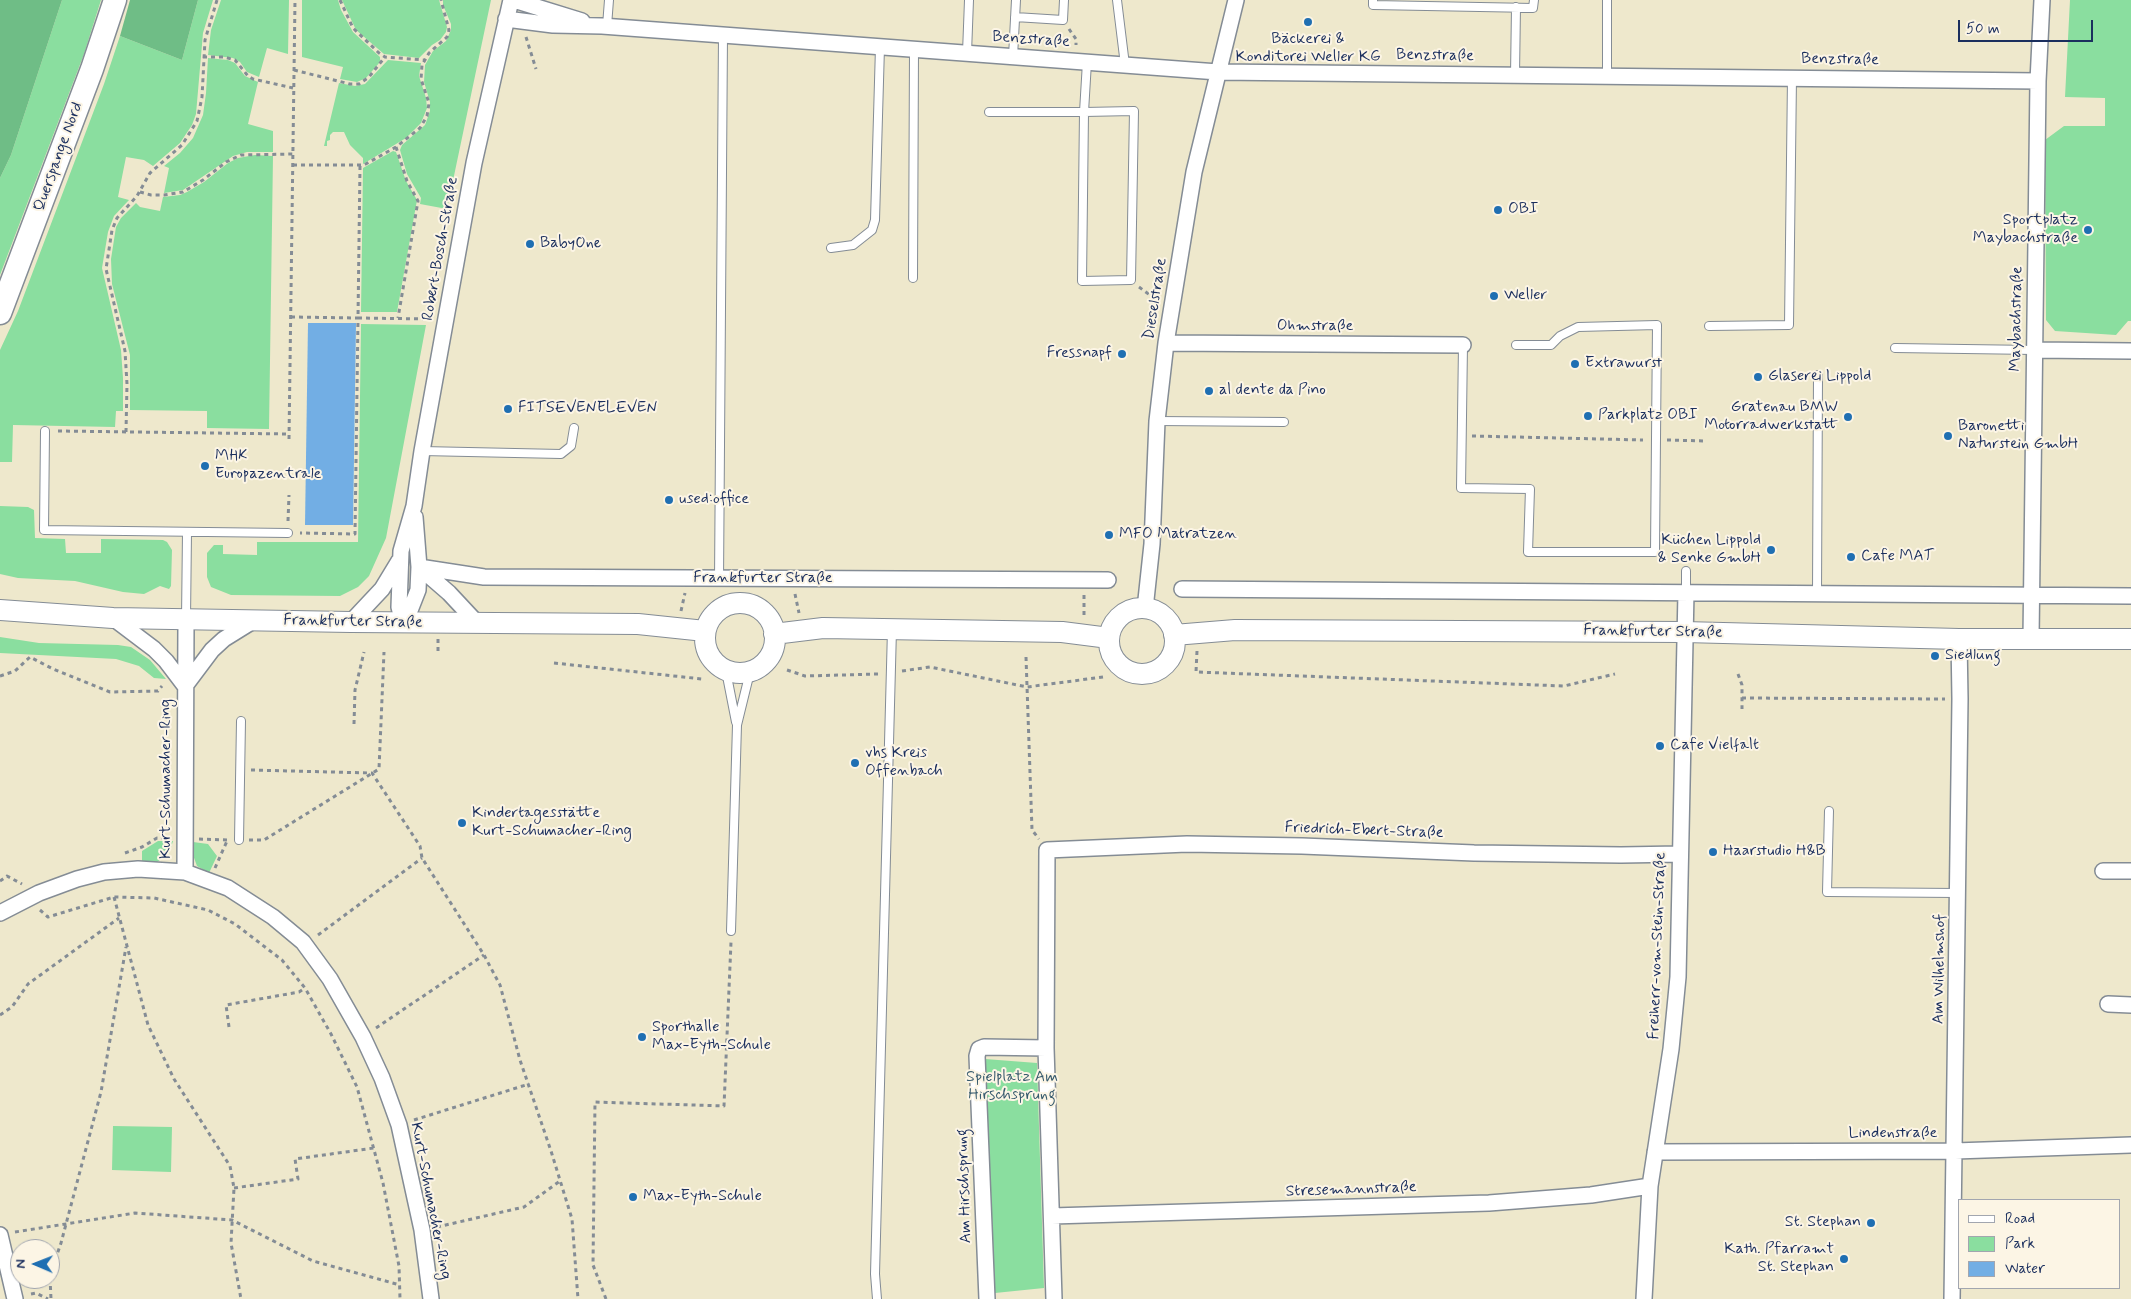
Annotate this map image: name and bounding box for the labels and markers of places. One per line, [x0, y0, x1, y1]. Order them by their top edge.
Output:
marker: Bäckerei & Konditorei Weller KG [1302, 16, 1314, 28]
place label: Bäckerei & Konditorei Weller KG [1235, 30, 1381, 68]
place label: OBI [1508, 200, 1538, 220]
marker: OBI [1492, 204, 1504, 216]
place label: Sportplatz Maybachstraße [1973, 211, 2078, 249]
marker: Sportplatz Maybachstraße [2082, 224, 2094, 236]
place label: BabyOne [540, 234, 601, 254]
marker: BabyOne [524, 238, 536, 250]
place label: Weller [1504, 286, 1547, 306]
marker: Weller [1488, 290, 1500, 302]
place label: Fressnapf [1047, 344, 1112, 364]
marker: Fressnapf [1116, 348, 1128, 360]
place label: Extrawurst [1585, 354, 1662, 374]
marker: Extrawurst [1569, 358, 1581, 370]
place label: Glaserei Lippold [1768, 367, 1871, 387]
marker: Glaserei Lippold [1752, 371, 1764, 383]
place label: al dente da Pino [1219, 381, 1326, 401]
marker: al dente da Pino [1203, 385, 1215, 397]
place label: Gratenau BMW Motorradwerkstatt [1704, 398, 1838, 436]
place label: FITSEVENELEVEN [518, 399, 658, 419]
marker: FITSEVENELEVEN [502, 403, 514, 415]
place label: Parkplatz OBI [1598, 406, 1697, 426]
marker: Parkplatz OBI [1582, 410, 1594, 422]
marker: Gratenau BMW Motorradwerkstatt [1842, 411, 1854, 423]
place label: Baronetti Naturstein GmbH [1958, 417, 2078, 455]
marker: Baronetti Naturstein GmbH [1942, 430, 1954, 442]
place label: MHK Europazentrale [215, 447, 321, 485]
marker: MHK Europazentrale [199, 460, 211, 472]
place label: used:office [679, 490, 749, 510]
marker: used:office [663, 494, 675, 506]
place label: MFO Matratzen [1119, 525, 1237, 545]
marker: MFO Matratzen [1103, 529, 1115, 541]
place label: Küchen Lippold & Senke GmbH [1657, 531, 1761, 569]
marker: Küchen Lippold & Senke GmbH [1765, 544, 1777, 556]
place label: Cafe MAT [1861, 547, 1934, 567]
marker: Cafe MAT [1845, 551, 1857, 563]
place label: Siedlung [1945, 646, 2001, 666]
marker: Siedlung [1929, 650, 1941, 662]
place label: Cafe Vielfalt [1670, 736, 1759, 756]
marker: Cafe Vielfalt [1654, 740, 1666, 752]
place label: vhs Kreis Offenbach [865, 744, 943, 782]
marker: vhs Kreis Offenbach [849, 757, 861, 769]
place label: Kindertagesstätte Kurt-Schumacher-Ring [472, 804, 632, 842]
marker: Kindertagesstätte Kurt-Schumacher-Ring [456, 817, 468, 829]
place label: Haarstudio H&B [1723, 842, 1826, 862]
marker: Haarstudio H&B [1707, 846, 1719, 858]
place label: Sporthalle Max-Eyth-Schule [652, 1018, 771, 1056]
marker: Sporthalle Max-Eyth-Schule [636, 1031, 648, 1043]
place label: Max-Eyth-Schule [643, 1187, 762, 1207]
marker: Max-Eyth-Schule [627, 1191, 639, 1203]
place label: St. Stephan [1785, 1213, 1861, 1233]
marker: St. Stephan [1865, 1217, 1877, 1229]
place label: Kath. Pfarramt St. Stephan [1724, 1240, 1834, 1278]
marker: Kath. Pfarramt St. Stephan [1838, 1253, 1850, 1265]

